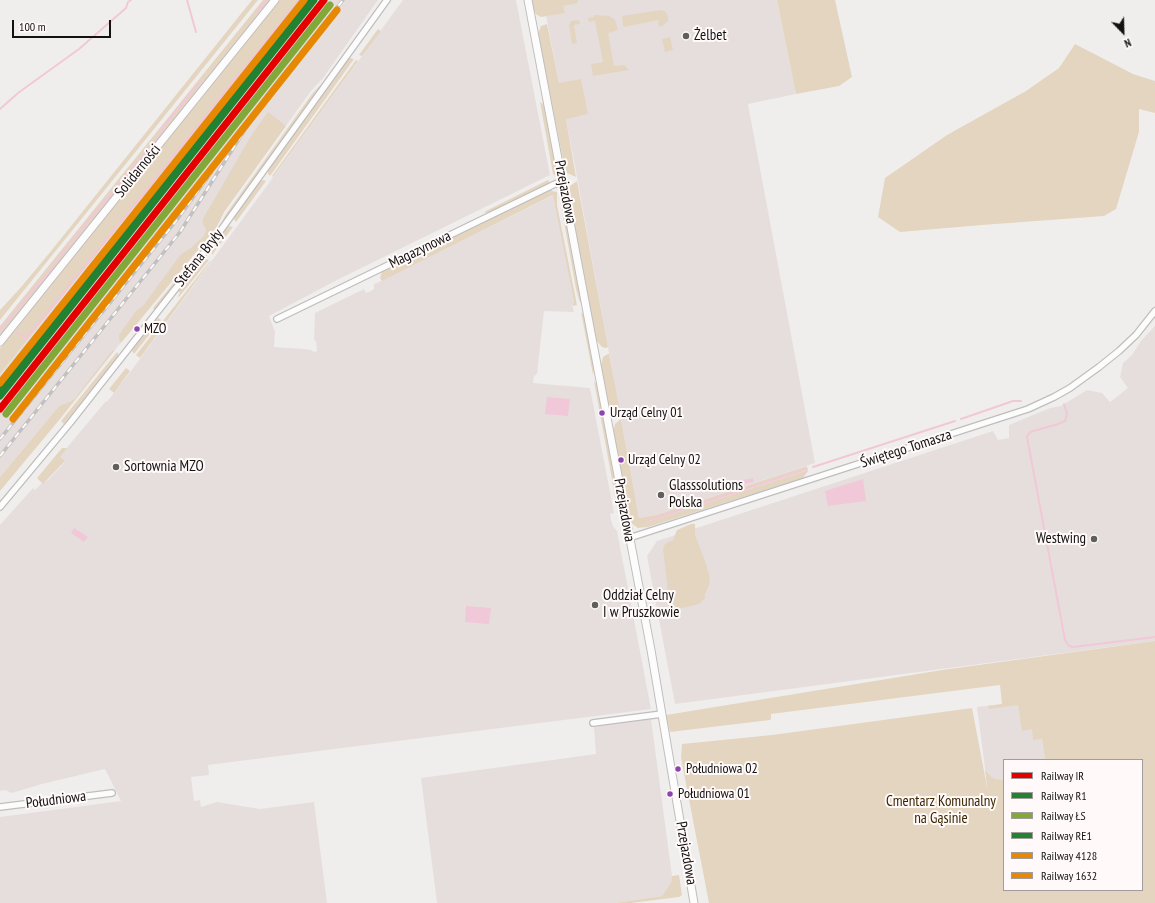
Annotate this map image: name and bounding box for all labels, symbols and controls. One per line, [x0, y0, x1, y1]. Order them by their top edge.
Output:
scale bar [14, 12, 113, 38]
north arrow [1103, 12, 1143, 52]
text: 100 m [19, 19, 46, 34]
place label: Żelbet [694, 27, 727, 45]
marker: Żelbet [681, 31, 691, 41]
text: N [1122, 35, 1133, 51]
street label: Solidarności [111, 141, 165, 201]
street label: Przejazdowa [550, 159, 580, 225]
street label: Stefana Bryły [171, 226, 227, 290]
street label: Magazynowa [386, 227, 454, 273]
place label: MZO [144, 321, 166, 337]
marker: MZO [132, 324, 142, 334]
place label: Urząd Celny 01 [610, 405, 683, 421]
marker: Urząd Celny 01 [597, 408, 607, 418]
street label: Świętego Tomasza [858, 426, 954, 472]
place label: Urząd Celny 02 [628, 452, 701, 468]
marker: Urząd Celny 02 [616, 455, 626, 465]
place label: Sortownia MZO [124, 458, 204, 476]
marker: Sortownia MZO [111, 462, 121, 472]
street label: Przejazdowa [610, 477, 638, 543]
place label: Glasssolutions Polska [669, 477, 743, 512]
marker: Glasssolutions Polska [656, 490, 666, 500]
place label: Westwing [1036, 530, 1086, 548]
marker: Westwing [1089, 534, 1099, 544]
place label: Oddział Celny I w Pruszkowie [603, 587, 679, 622]
marker: Oddział Celny I w Pruszkowie [590, 600, 600, 610]
legend [1003, 759, 1143, 891]
place label: Południowa 02 [686, 761, 758, 777]
marker: Południowa 02 [673, 764, 683, 774]
text: Railway IR [1041, 768, 1084, 783]
place label: Południowa 01 [678, 786, 750, 802]
street label: Południowa [25, 787, 87, 813]
text: Railway R1 [1041, 788, 1087, 803]
marker: Południowa 01 [665, 789, 675, 799]
park label: Cmentarz Komunalny na Gąsinie [886, 793, 996, 828]
text: Railway ŁS [1041, 808, 1086, 823]
street label: Przejazdowa [672, 820, 700, 886]
text: Railway RE1 [1041, 828, 1092, 843]
text: Railway 4128 [1041, 848, 1097, 863]
text: Railway 1632 [1041, 868, 1097, 883]

